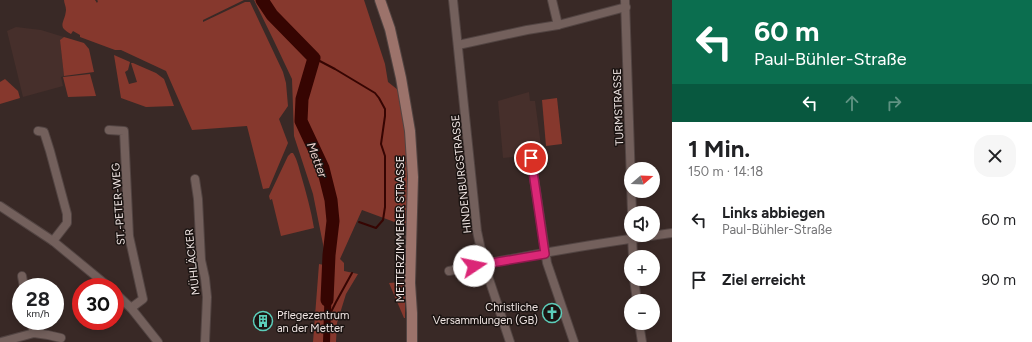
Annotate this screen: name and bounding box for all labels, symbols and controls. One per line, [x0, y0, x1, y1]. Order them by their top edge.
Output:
text: 60 m [754, 14, 819, 48]
icon: left [688, 16, 740, 68]
text: Paul-Bühler-Straße [754, 48, 907, 70]
street label: TURMSTRASSE [611, 68, 626, 146]
icon: left [799, 92, 821, 114]
icon: ahead [841, 92, 863, 114]
icon: right [883, 92, 905, 114]
street label: HINDENBURGSTRASSE [449, 114, 474, 234]
text: 1 Min. [688, 134, 750, 163]
button: close [974, 135, 1016, 177]
water label: Metter [304, 140, 330, 180]
pin [514, 141, 548, 175]
icon: arrive [520, 147, 542, 169]
street label: METTERZIMMERER STRASSE [394, 156, 407, 302]
north arrow [624, 162, 660, 198]
map controls [624, 162, 660, 330]
street label: ST.-PETER-WEG [109, 163, 128, 245]
text: 150 m · 14:18 [688, 164, 763, 179]
text: Links abbiegen [722, 204, 825, 222]
button: sound [624, 206, 660, 242]
icon: left [688, 209, 710, 231]
text: 60 m [981, 211, 1016, 229]
text: Paul-Bühler-Straße [722, 222, 832, 237]
street label: MÜHLÄCKER [182, 228, 202, 296]
position arrow [453, 245, 495, 287]
button: + [624, 250, 660, 286]
icon: arrive [688, 269, 710, 291]
text: Ziel erreicht [722, 271, 806, 289]
text: 90 m [981, 271, 1016, 289]
speed limit sign: 30 [72, 278, 124, 330]
text: 28 [26, 287, 50, 311]
button: − [624, 294, 660, 330]
place label: Christliche Versammlungen (GB) [433, 301, 538, 327]
church icon: Christliche Versammlungen (GB) [541, 302, 563, 324]
text: km/h [27, 307, 49, 320]
place label: Pflegezentrum an der Metter [277, 309, 349, 335]
building icon: Pflegezentrum an der Metter [252, 310, 274, 332]

